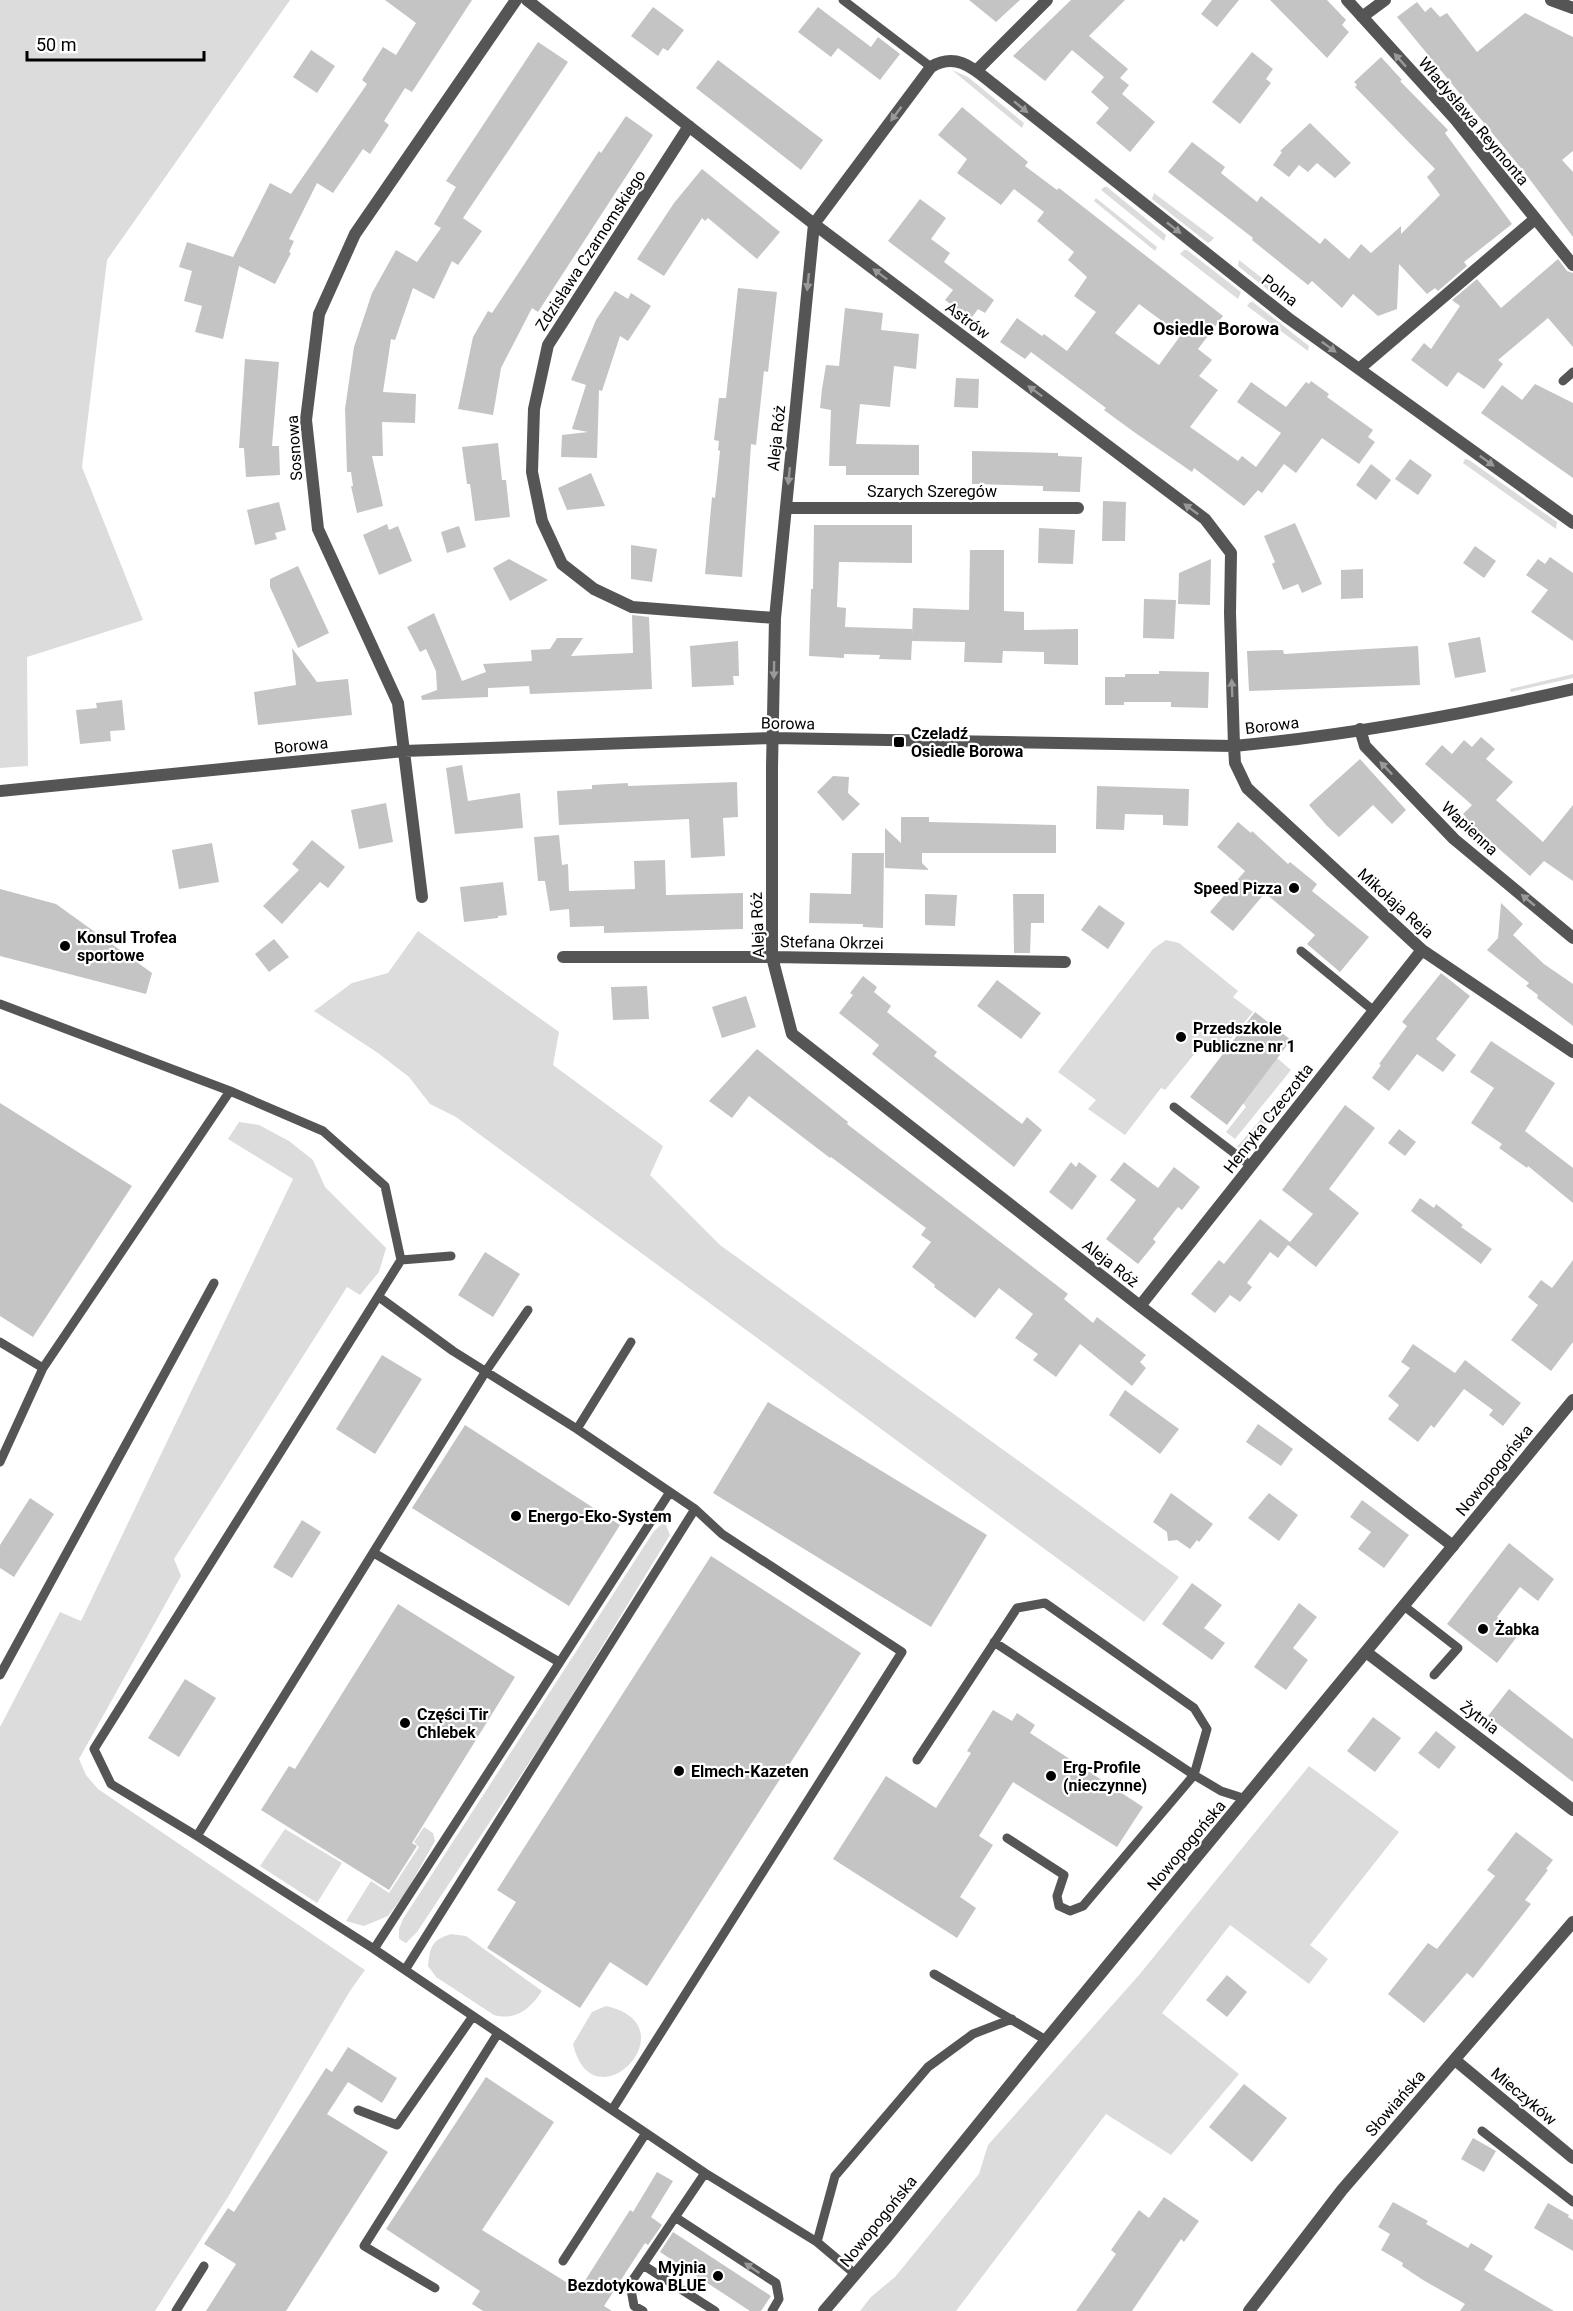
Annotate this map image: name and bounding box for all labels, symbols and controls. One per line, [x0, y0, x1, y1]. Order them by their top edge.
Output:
scale bar [27, 24, 204, 62]
text: 50 m [36, 34, 76, 55]
one-way arrow [1393, 52, 1407, 67]
street label: Władysława Reymonta [1414, 53, 1533, 189]
one-way arrow [1014, 100, 1029, 113]
one-way arrow [890, 106, 902, 122]
street label: Zdzisława Czarnomskiego [531, 166, 649, 334]
one-way arrow [1167, 221, 1182, 233]
one-way arrow [872, 268, 887, 280]
street label: Polna [1258, 270, 1302, 310]
one-way arrow [803, 272, 813, 291]
street label: Astrów [942, 298, 994, 343]
district label: Osiedle Borowa [1153, 318, 1279, 339]
one-way arrow [1320, 341, 1336, 353]
one-way arrow [1028, 385, 1044, 397]
street label: Aleja Róż [764, 404, 789, 472]
street label: Sosnowa [283, 415, 306, 481]
one-way arrow [1478, 455, 1494, 467]
one-way arrow [784, 466, 794, 485]
street label: Szarych Szeregów [867, 482, 997, 501]
one-way arrow [1183, 502, 1199, 515]
one-way arrow [769, 660, 779, 679]
one-way arrow [1227, 678, 1236, 697]
street label: Borowa [1244, 713, 1300, 738]
street label: Borowa [761, 714, 815, 733]
place label: Czeladź Osiedle Borowa [911, 724, 1024, 761]
street label: Borowa [273, 733, 329, 758]
marker: Czeladź Osiedle Borowa [892, 735, 906, 749]
one-way arrow [1379, 761, 1393, 775]
street label: Wapienna [1437, 797, 1502, 859]
street label: Mikołaja Reja [1354, 864, 1438, 942]
place label: Speed Pizza [1193, 879, 1282, 898]
marker: Speed Pizza [1287, 881, 1301, 895]
street label: Aleja Róż [747, 892, 768, 958]
one-way arrow [1520, 894, 1536, 907]
place label: Konsul Trofea sportowe [77, 928, 177, 965]
street label: Stefana Okrzei [780, 932, 884, 953]
marker: Konsul Trofea sportowe [58, 939, 72, 953]
place label: Przedszkole Publiczne nr 1 [1193, 1019, 1296, 1056]
marker: Przedszkole Publiczne nr 1 [1174, 1030, 1188, 1044]
street label: Henryka Czeczotta [1220, 1060, 1317, 1177]
street label: Aleja Róż [1079, 1236, 1143, 1291]
street label: Nowopogońska [1452, 1421, 1537, 1520]
place label: Energo-Eko-System [528, 1507, 672, 1526]
marker: Energo-Eko-System [509, 1509, 523, 1523]
place label: Żabka [1495, 1620, 1540, 1639]
marker: Żabka [1476, 1622, 1490, 1636]
street label: Żytnia [1457, 1697, 1503, 1738]
place label: Części Tir Chlebek [417, 1705, 489, 1742]
marker: Części Tir Chlebek [398, 1716, 412, 1730]
place label: Erg-Profile (nieczynne) [1063, 1758, 1147, 1795]
place label: Elmech-Kazeten [691, 1762, 809, 1781]
marker: Elmech-Kazeten [672, 1764, 686, 1778]
marker: Erg-Profile (nieczynne) [1044, 1769, 1058, 1783]
street label: Nowopogońska [1143, 1796, 1230, 1894]
street label: Mieczyków [1487, 2064, 1560, 2129]
street label: Słowiańska [1361, 2066, 1429, 2140]
street label: Nowopogońska [836, 2172, 921, 2271]
place label: Myjnia Bezdotykowa BLUE [568, 2258, 706, 2295]
one-way arrow [744, 2263, 760, 2274]
marker: Myjnia Bezdotykowa BLUE [711, 2269, 725, 2283]

